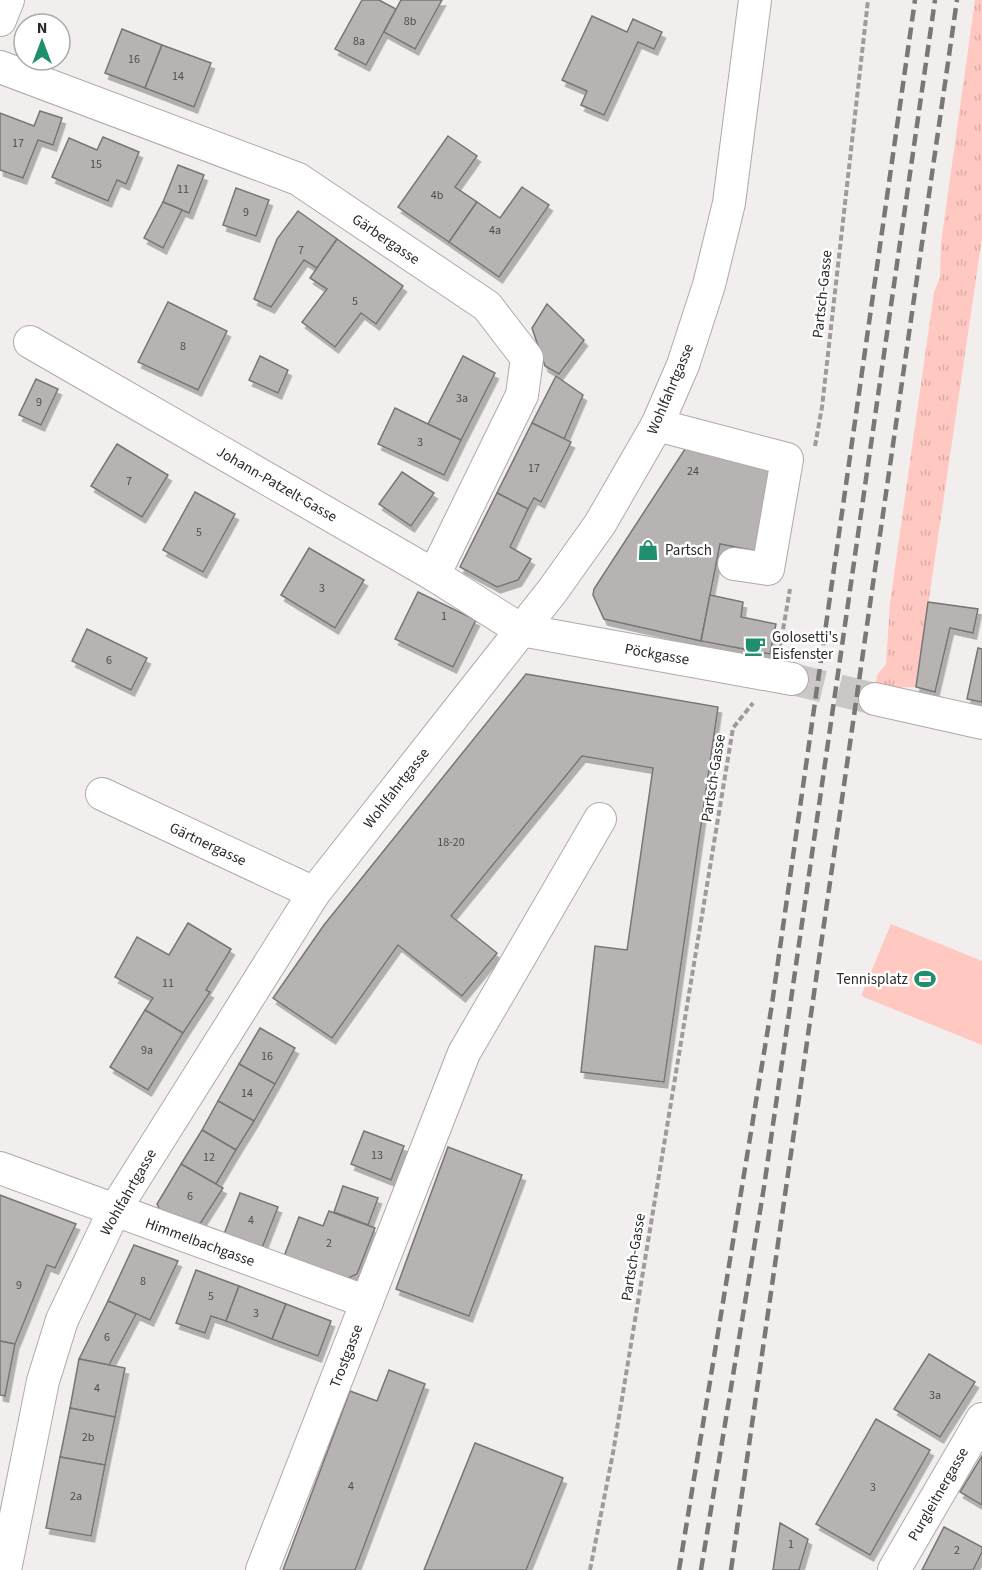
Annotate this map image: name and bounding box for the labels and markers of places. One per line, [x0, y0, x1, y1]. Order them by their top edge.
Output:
shop icon: Partsch [636, 538, 660, 562]
place label: Partsch [665, 540, 712, 561]
place label: Golosetti's Eisfenster [772, 627, 838, 665]
cafe icon: Golosetti's Eisfenster [743, 634, 767, 658]
sports icon: Tennisplatz [913, 967, 937, 991]
place label: Tennisplatz [836, 969, 908, 990]

